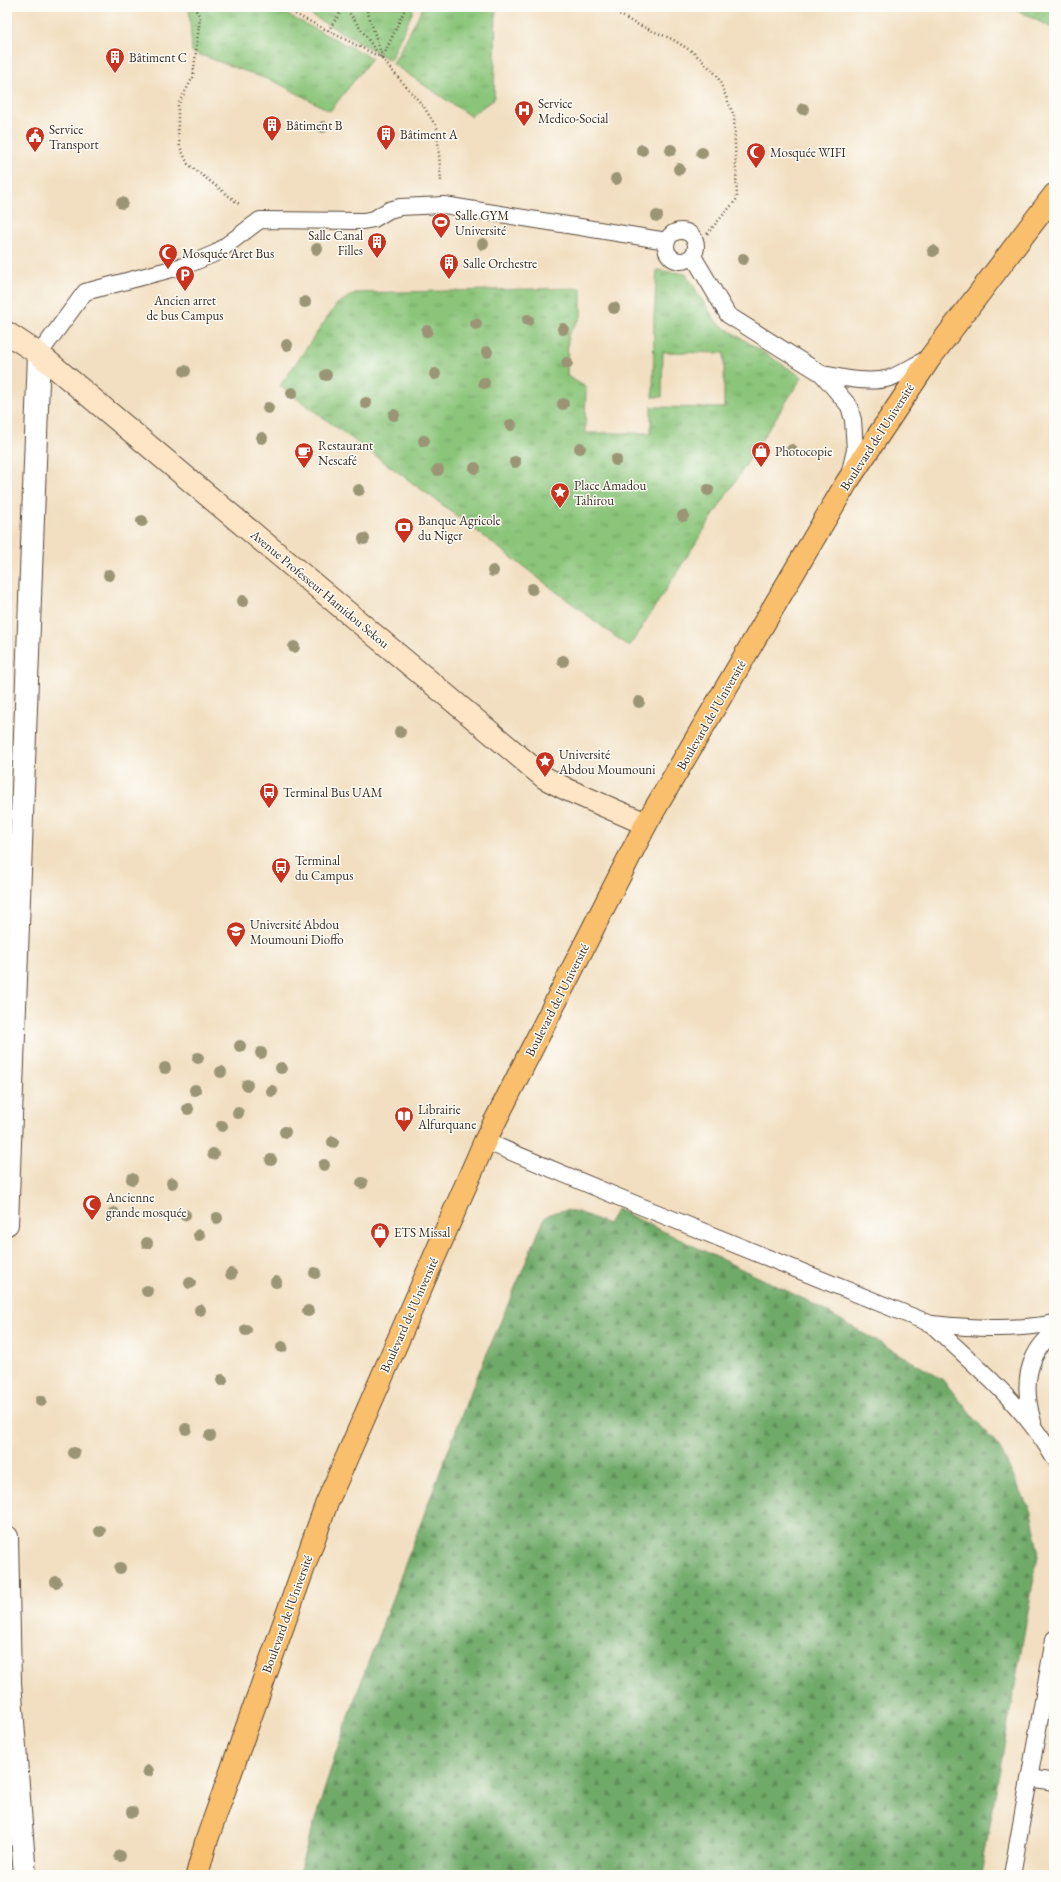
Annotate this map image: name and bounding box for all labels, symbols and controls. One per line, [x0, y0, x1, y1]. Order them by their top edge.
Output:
building icon: Bâtiment C [104, 46, 126, 74]
place label: Bâtiment C [129, 49, 187, 66]
place label: Service Medico-Social [538, 95, 608, 127]
hospital icon: Service Medico-Social [513, 99, 535, 127]
building icon: Bâtiment B [261, 114, 283, 142]
place label: Bâtiment B [286, 117, 343, 134]
place label: Service Transport [49, 121, 99, 153]
building icon: Bâtiment A [375, 123, 397, 151]
public building icon: Service Transport [24, 125, 46, 153]
place label: Bâtiment A [400, 126, 459, 143]
mosque icon: Mosquée WIFI [745, 141, 767, 169]
place label: Mosquée WIFI [770, 144, 846, 161]
place label: Salle GYM Université [455, 207, 509, 239]
sports icon: Salle GYM Université [430, 211, 452, 239]
place label: Salle Canal Filles [308, 227, 363, 259]
building icon: Salle Canal Filles [366, 231, 388, 259]
mosque icon: Mosquée Aret Bus [157, 242, 179, 270]
place label: Mosquée Aret Bus [182, 245, 274, 262]
building icon: Salle Orchestre [438, 252, 460, 280]
place label: Salle Orchestre [463, 255, 537, 272]
parking icon: Ancien arret de bus Campus [174, 264, 196, 292]
place label: Ancien arret de bus Campus [147, 292, 223, 324]
street label: Boulevard de l'Université [836, 380, 918, 494]
place label: Restaurant Nescafé [318, 437, 373, 469]
shop icon: Photocopie [750, 440, 772, 468]
cafe icon: Restaurant Nescafé [293, 441, 315, 469]
place label: Photocopie [775, 443, 832, 460]
place label: Place Amadou Tahirou [574, 477, 646, 509]
place icon: Place Amadou Tahirou [549, 481, 571, 509]
place label: Banque Agricole du Niger [418, 512, 501, 544]
bank icon: Banque Agricole du Niger [393, 516, 415, 544]
street label: Avenue Professeur Hamidou Sekou [246, 525, 393, 652]
street label: Boulevard de l'Université [673, 657, 749, 773]
place label: Université Abdou Moumouni [558, 746, 655, 778]
place icon: Université Abdou Moumouni [534, 750, 556, 778]
bus stop icon: Terminal Bus UAM [258, 781, 280, 809]
place label: Terminal Bus UAM [283, 784, 383, 801]
place label: Terminal du Campus [295, 852, 353, 884]
bus stop icon: Terminal du Campus [270, 856, 292, 884]
place label: Université Abdou Moumouni Dioffo [250, 916, 344, 948]
school or university icon: Université Abdou Moumouni Dioffo [225, 920, 247, 948]
street label: Boulevard de l'Université [521, 941, 593, 1059]
place label: Librairie Alfurquane [417, 1101, 476, 1133]
library icon: Librairie Alfurquane [393, 1105, 415, 1133]
place label: Ancienne grande mosquée [105, 1189, 187, 1221]
mosque icon: Ancienne grande mosquée [81, 1193, 103, 1221]
shop icon: ETS Missal [369, 1221, 391, 1249]
place label: ETS Missal [394, 1224, 450, 1241]
street label: Boulevard de l'Université [376, 1255, 442, 1375]
street label: Boulevard de l'Université [258, 1553, 316, 1675]

